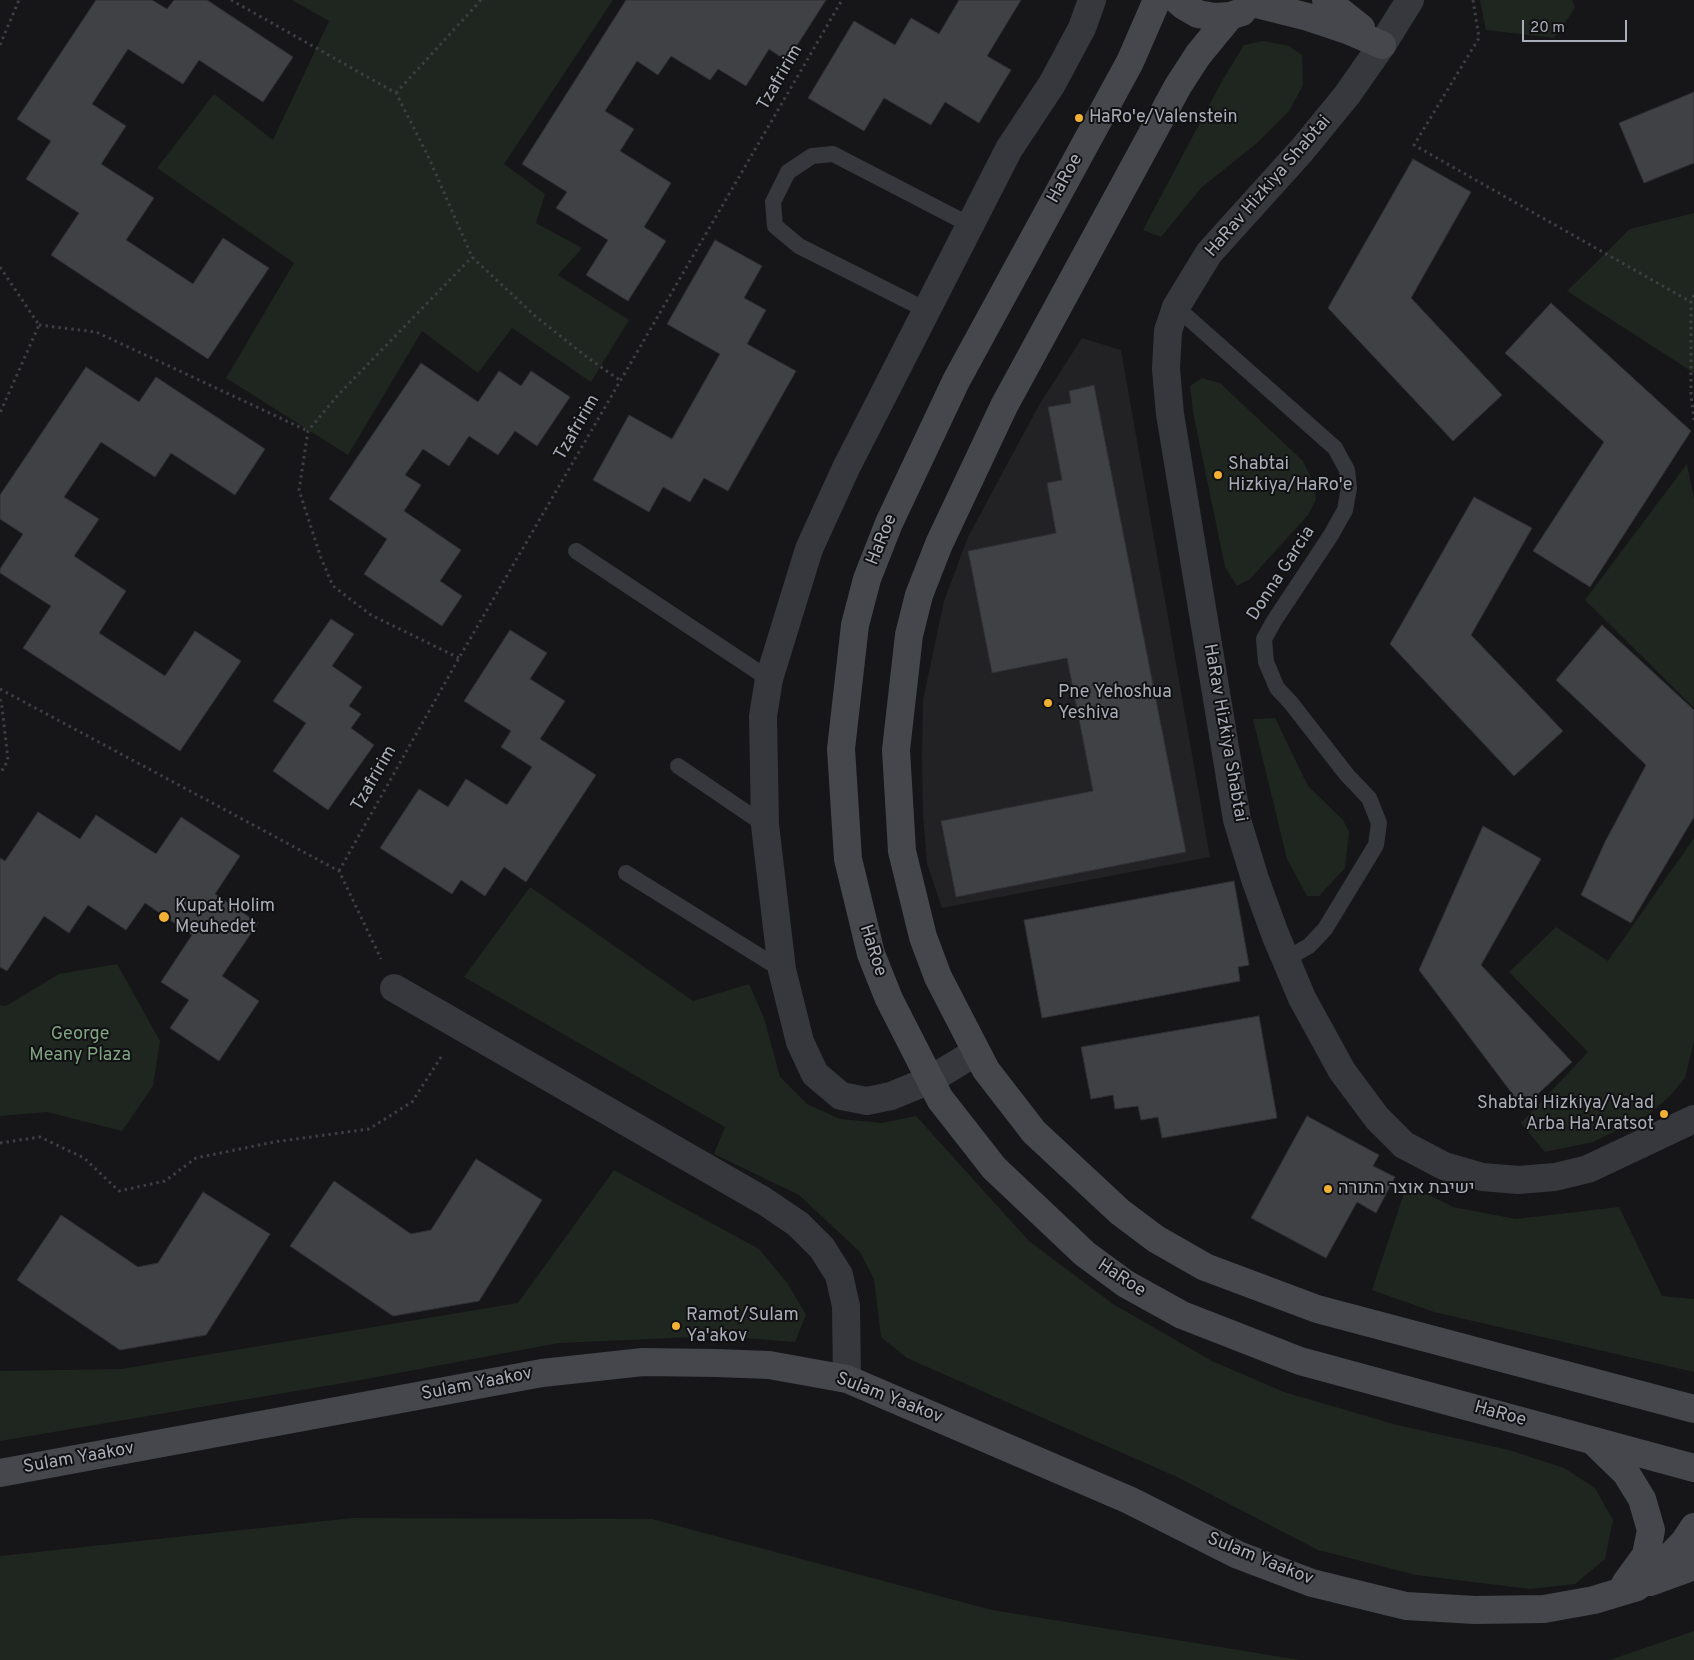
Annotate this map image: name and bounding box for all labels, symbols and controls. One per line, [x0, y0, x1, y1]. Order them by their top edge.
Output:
scale bar [1524, 10, 1629, 42]
text: 20 m [1530, 19, 1565, 38]
street label: Tzafririm [754, 41, 808, 115]
place label: HaRo'e/Valenstein [1089, 107, 1238, 129]
marker: HaRo'e/Valenstein [1073, 112, 1085, 124]
street label: HaRav Hizkiya Shabtai [1202, 112, 1336, 262]
street label: HaRoe [1044, 151, 1088, 207]
street label: Tzafririm [551, 391, 605, 465]
place label: Shabtai Hizkiya/HaRo'e [1228, 454, 1352, 496]
marker: Shabtai Hizkiya/HaRo'e [1212, 469, 1224, 481]
street label: HaRoe [863, 511, 903, 569]
street label: Donna Garcia [1244, 523, 1320, 625]
street label: HaRav Hizkiya Shabtai [1198, 642, 1250, 824]
place label: Pne Yehoshua Yeshiva [1058, 682, 1172, 724]
marker: Pne Yehoshua Yeshiva [1042, 697, 1054, 709]
street label: Tzafririm [348, 742, 402, 816]
place label: Kupat Holim Meuhedet [175, 896, 275, 939]
marker: Kupat Holim Meuhedet [157, 910, 171, 924]
street label: HaRoe [854, 922, 890, 980]
park label: George Meany Plaza [29, 1024, 131, 1066]
place label: Shabtai Hizkiya/Va'ad Arba Ha'Aratsot [1477, 1093, 1654, 1136]
marker: Shabtai Hizkiya/Va'ad Arba Ha'Aratsot [1658, 1108, 1670, 1120]
place label: ישיבת אוצר התורה [1338, 1178, 1474, 1200]
marker: ישיבת אוצר התורה [1322, 1183, 1334, 1195]
street label: HaRoe [1093, 1255, 1149, 1303]
place label: Ramot/Sulam Ya'akov [686, 1305, 799, 1348]
marker: Ramot/Sulam Ya'akov [670, 1320, 682, 1332]
street label: Sulam Yaakov [420, 1364, 534, 1406]
street label: Sulam Yaakov [833, 1369, 945, 1429]
street label: HaRoe [1472, 1398, 1528, 1432]
street label: Sulam Yaakov [22, 1439, 136, 1479]
street label: Sulam Yaakov [1204, 1529, 1316, 1591]

